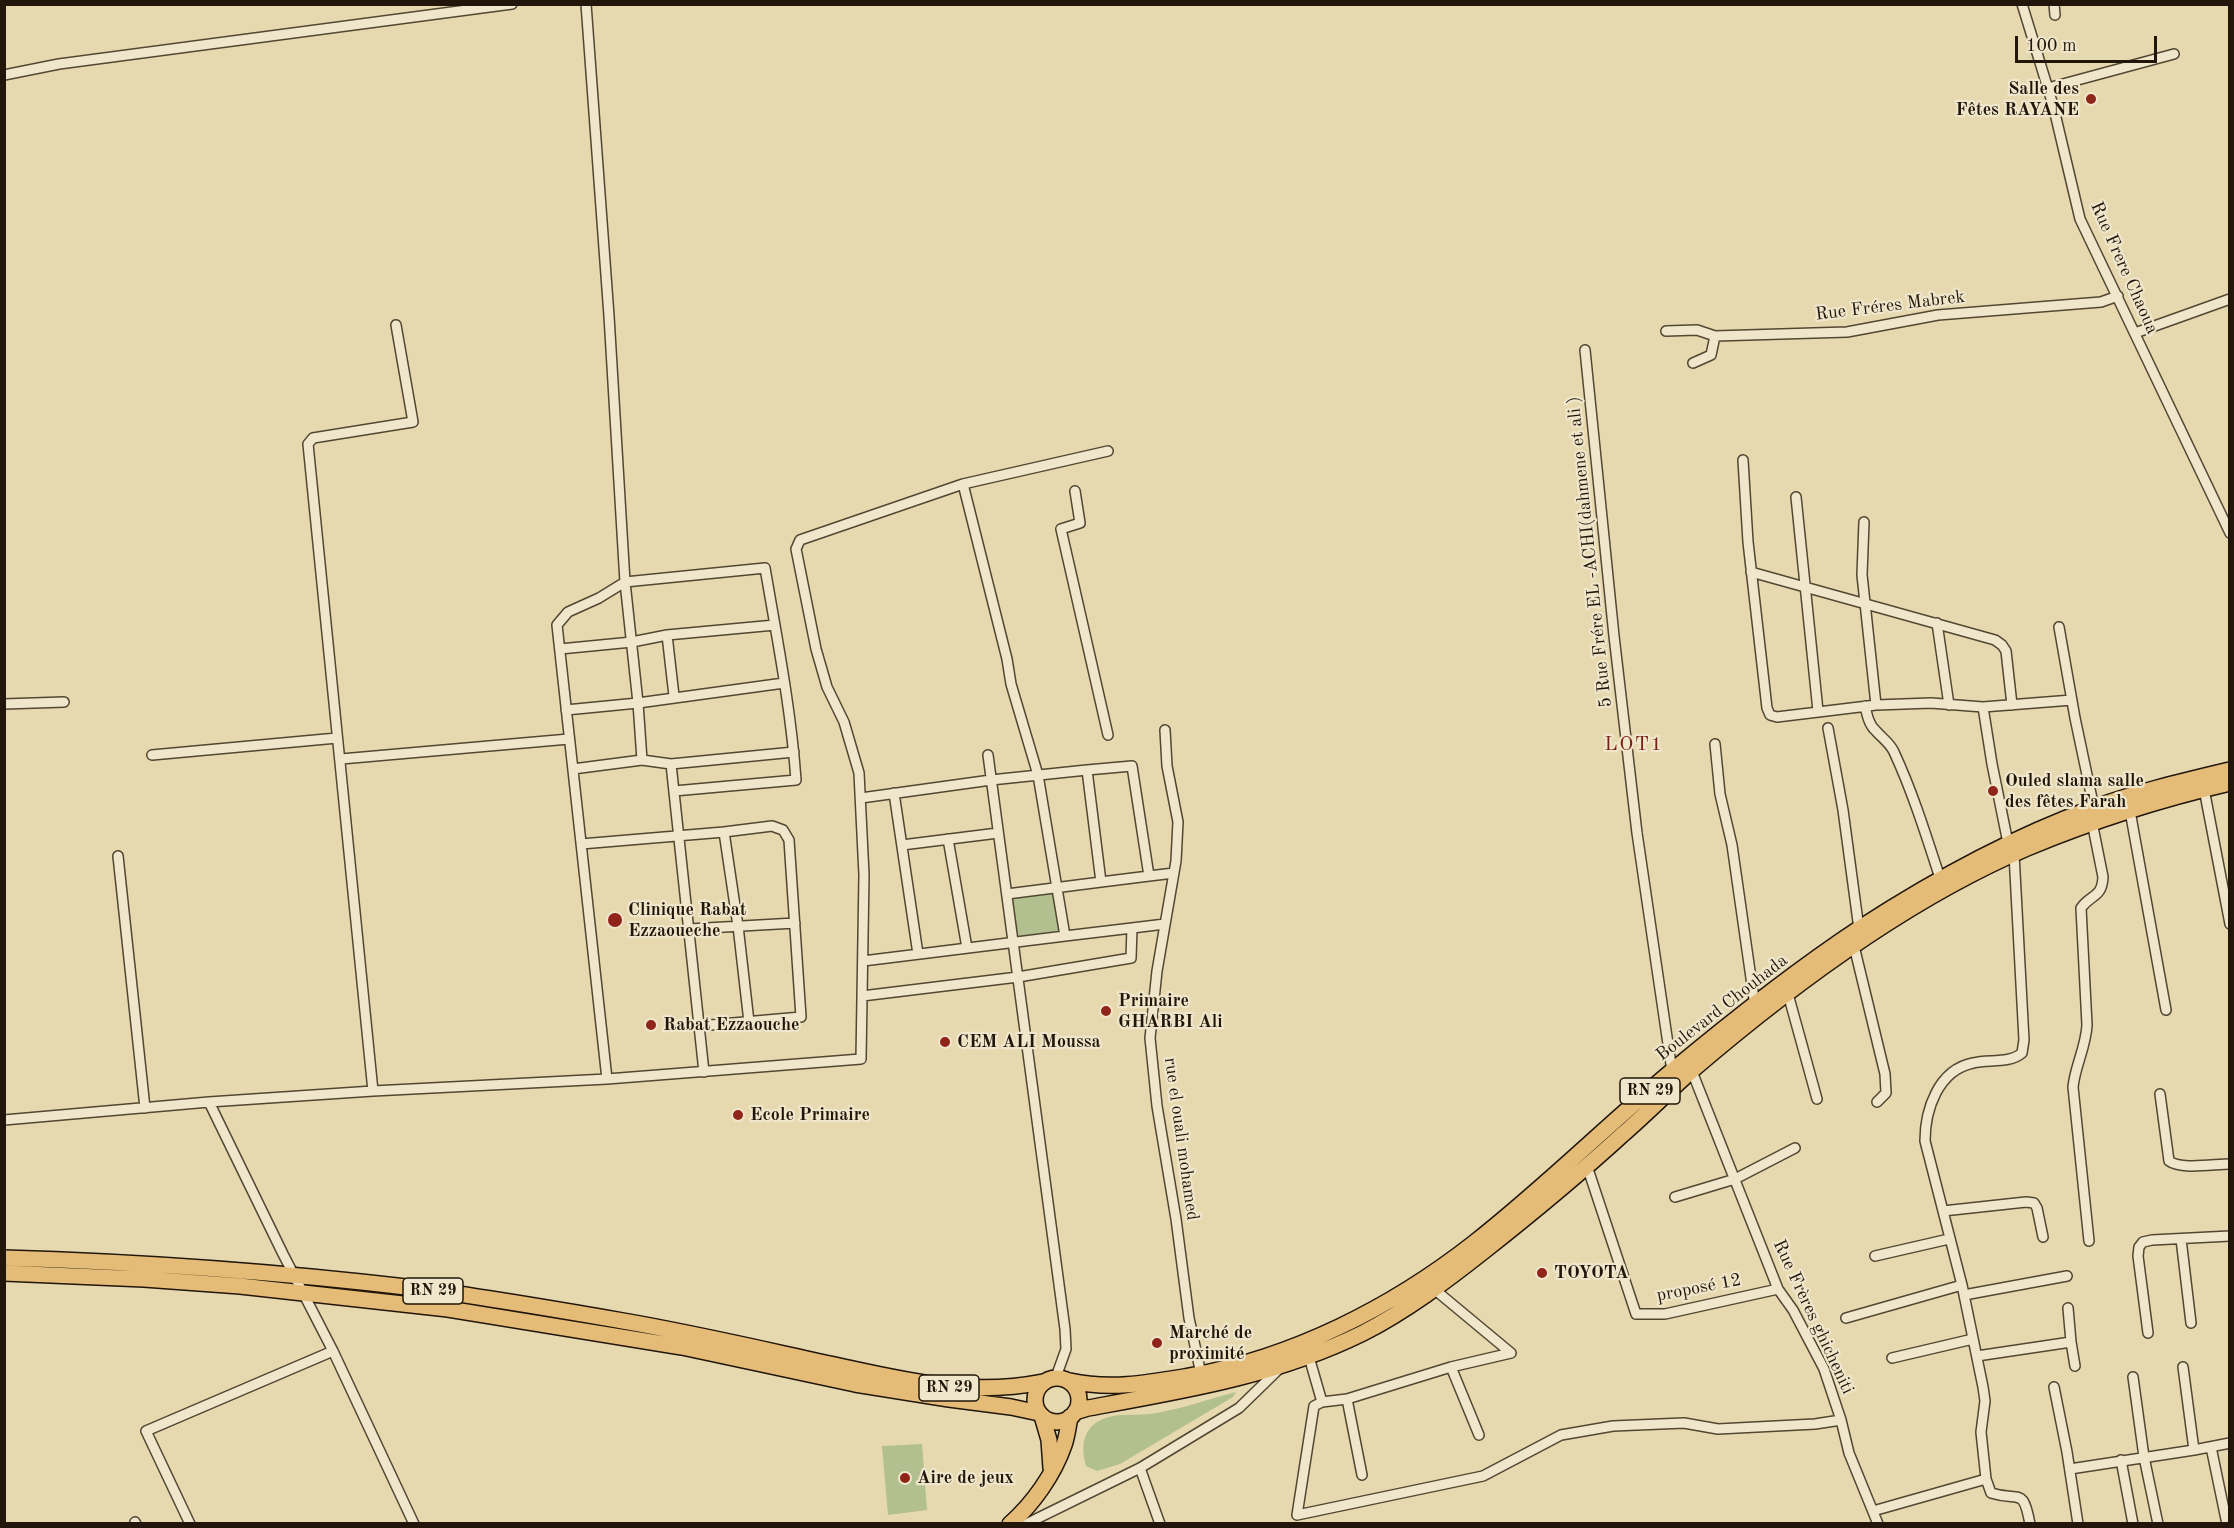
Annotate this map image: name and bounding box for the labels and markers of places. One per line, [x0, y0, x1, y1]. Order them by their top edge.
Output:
place label: Salle des Fêtes RAYANE [1956, 78, 2079, 121]
marker: Salle des Fêtes RAYANE [2084, 92, 2098, 106]
place label: Ouled slama salle des fêtes Farah [2005, 770, 2144, 812]
marker: Ouled slama salle des fêtes Farah [1986, 784, 2000, 798]
place label: Clinique Rabat Ezzaoueche [628, 899, 746, 942]
marker: Clinique Rabat Ezzaoueche [606, 911, 624, 929]
place label: Primaire GHARBI Ali [1118, 990, 1223, 1032]
marker: Primaire GHARBI Ali [1099, 1004, 1113, 1018]
place label: Rabat Ezzaouche [663, 1014, 800, 1036]
marker: Rabat Ezzaouche [644, 1018, 658, 1032]
place label: CEM ALI Moussa [957, 1031, 1101, 1053]
marker: CEM ALI Moussa [938, 1035, 952, 1049]
place label: Ecole Primaire [750, 1104, 870, 1126]
marker: Ecole Primaire [731, 1108, 745, 1122]
place label: TOYOTA [1554, 1262, 1629, 1284]
marker: TOYOTA [1535, 1266, 1549, 1280]
place label: Marché de proximité [1169, 1322, 1252, 1364]
marker: Marché de proximité [1150, 1336, 1164, 1350]
place label: Aire de jeux [917, 1467, 1014, 1489]
marker: Aire de jeux [898, 1471, 912, 1485]

